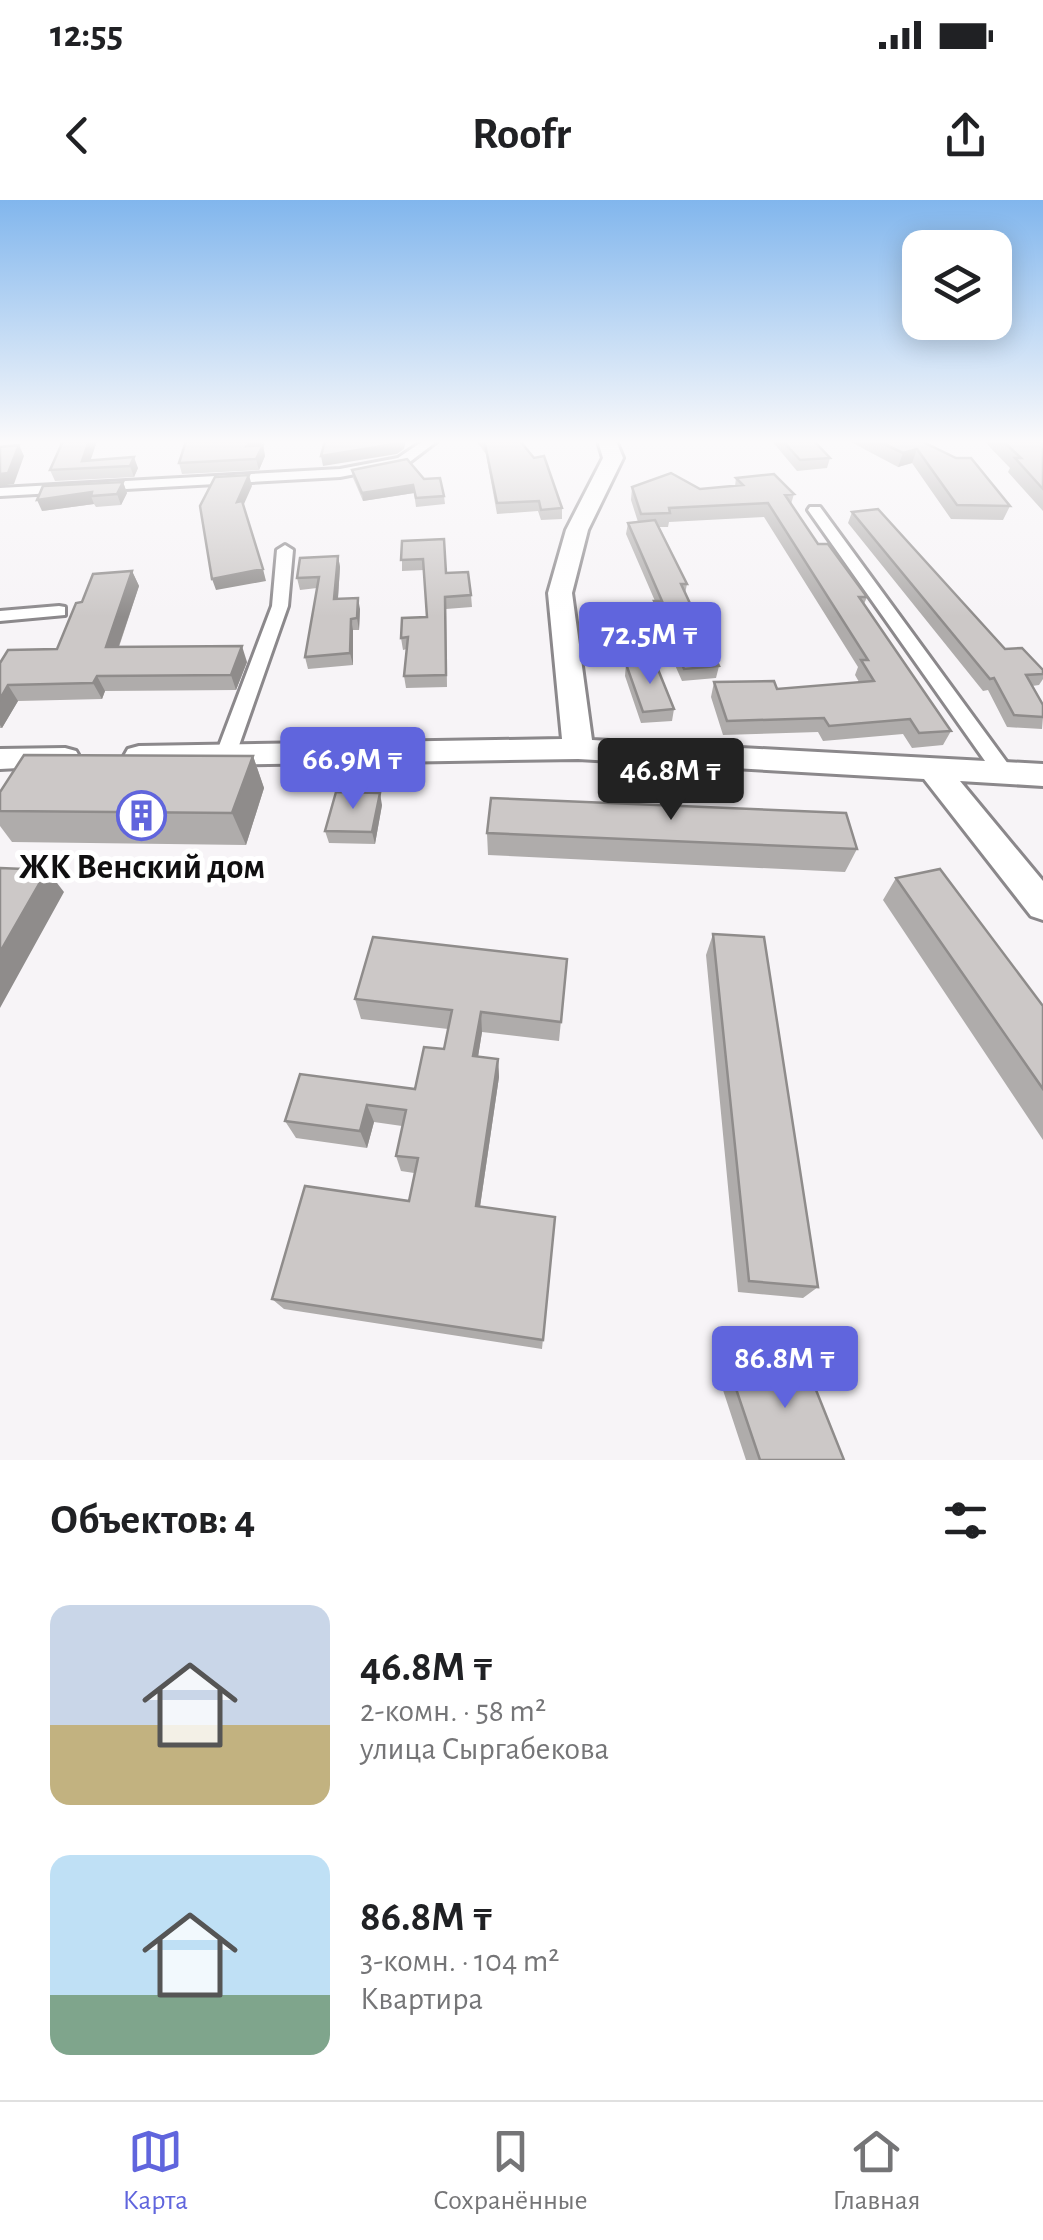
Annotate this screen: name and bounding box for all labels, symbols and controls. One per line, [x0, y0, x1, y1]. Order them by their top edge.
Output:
text: 12:55 [50, 16, 123, 54]
icon: back [50, 108, 105, 163]
icon: share [938, 108, 993, 163]
text: Roofr [472, 112, 571, 157]
map controls [902, 230, 1012, 340]
button: layers [902, 230, 1012, 340]
pin: 72.5M ₸ [558, 602, 742, 687]
text: 72.5M ₸ [601, 618, 699, 650]
pin: 66.9M ₸ [261, 727, 445, 812]
pin: 46.8M ₸ [579, 738, 763, 823]
text: 66.9M ₸ [302, 743, 404, 775]
text: 46.8M ₸ [620, 754, 722, 786]
building icon: ЖК Венский дом [116, 789, 168, 841]
place label: ЖК Венский дом [19, 850, 265, 885]
pin: 86.8M ₸ [693, 1326, 877, 1411]
text: 86.8M ₸ [734, 1342, 836, 1374]
icon: filters [938, 1493, 993, 1548]
text: Объектов: 4 [50, 1499, 255, 1541]
icon: home [130, 1645, 250, 1765]
text: 46.8M ₸ [360, 1646, 494, 1688]
text: 2-комн. · 58 m² [360, 1695, 546, 1727]
text: улица Сыргабекова [360, 1733, 609, 1765]
icon: home [130, 1895, 250, 2015]
text: 86.8M ₸ [360, 1896, 494, 1938]
text: 3-комн. · 104 m² [360, 1945, 559, 1977]
text: Квартира [360, 1983, 483, 2015]
tab: Карта [122, 2124, 188, 2218]
tab: Сохранённые [433, 2124, 588, 2218]
tab: Главная [833, 2124, 921, 2218]

